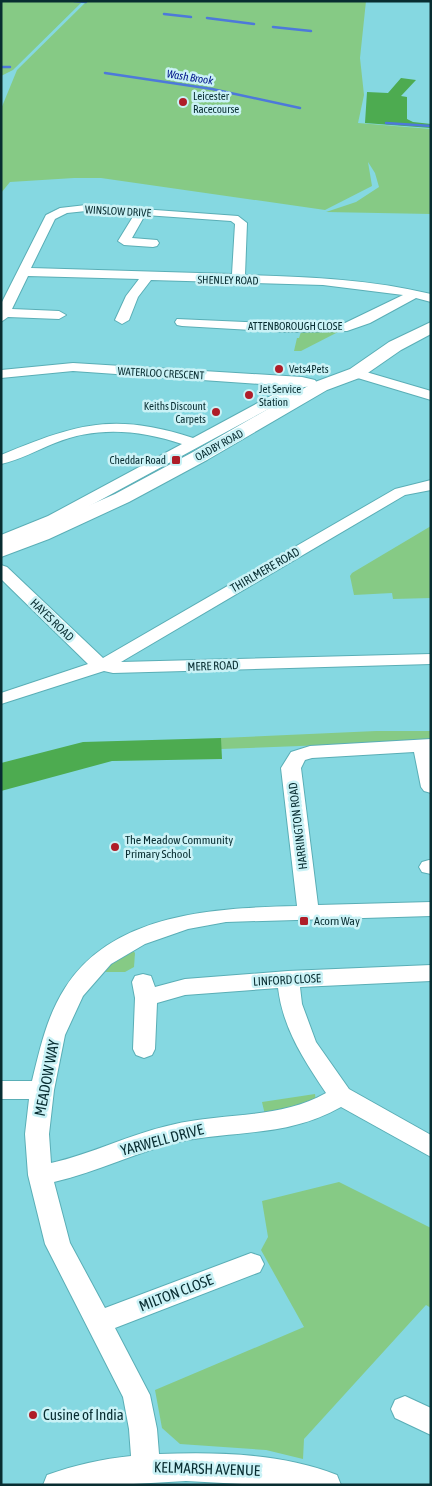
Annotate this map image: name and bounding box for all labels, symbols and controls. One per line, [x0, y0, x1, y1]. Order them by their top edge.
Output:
water label: Wash Brook [166, 67, 214, 87]
place label: Leicester Racecourse [193, 90, 239, 115]
marker: Leicester Racecourse [177, 96, 189, 108]
street label: WINSLOW DRIVE [85, 203, 152, 219]
street label: SHENLEY ROAD [197, 273, 259, 287]
street label: ATTENBOROUGH CLOSE [248, 320, 342, 332]
marker: Vets4Pets [273, 363, 285, 375]
place label: Vets4Pets [289, 363, 329, 375]
street label: WATERLOO CRESCENT [117, 365, 205, 381]
place label: Jet Service Station [259, 383, 301, 408]
marker: Jet Service Station [243, 389, 255, 401]
place label: Keiths Discount Carpets [144, 400, 206, 425]
marker: Keiths Discount Carpets [210, 406, 222, 418]
street label: OADBY ROAD [193, 427, 245, 463]
place label: Cheddar Road [109, 454, 166, 466]
marker: Cheddar Road [170, 454, 182, 466]
street label: THIRLMERE ROAD [228, 544, 302, 595]
street label: HAYES ROAD [27, 596, 77, 644]
street label: MERE ROAD [187, 658, 239, 674]
street label: HARRINGTON ROAD [286, 781, 310, 870]
place label: The Meadow Community Primary School [125, 833, 233, 861]
marker: The Meadow Community Primary School [109, 841, 121, 853]
place label: Acorn Way [314, 914, 360, 928]
marker: Acorn Way [298, 915, 310, 927]
street label: LINFORD CLOSE [253, 971, 321, 989]
street label: MEADOW WAY [31, 1038, 62, 1118]
street label: YARWELL DRIVE [119, 1120, 206, 1159]
street label: MILTON CLOSE [136, 1270, 216, 1314]
place label: Cusine of India [43, 1406, 124, 1423]
marker: Cusine of India [27, 1409, 39, 1421]
street label: KELMARSH AVENUE [154, 1458, 261, 1479]

